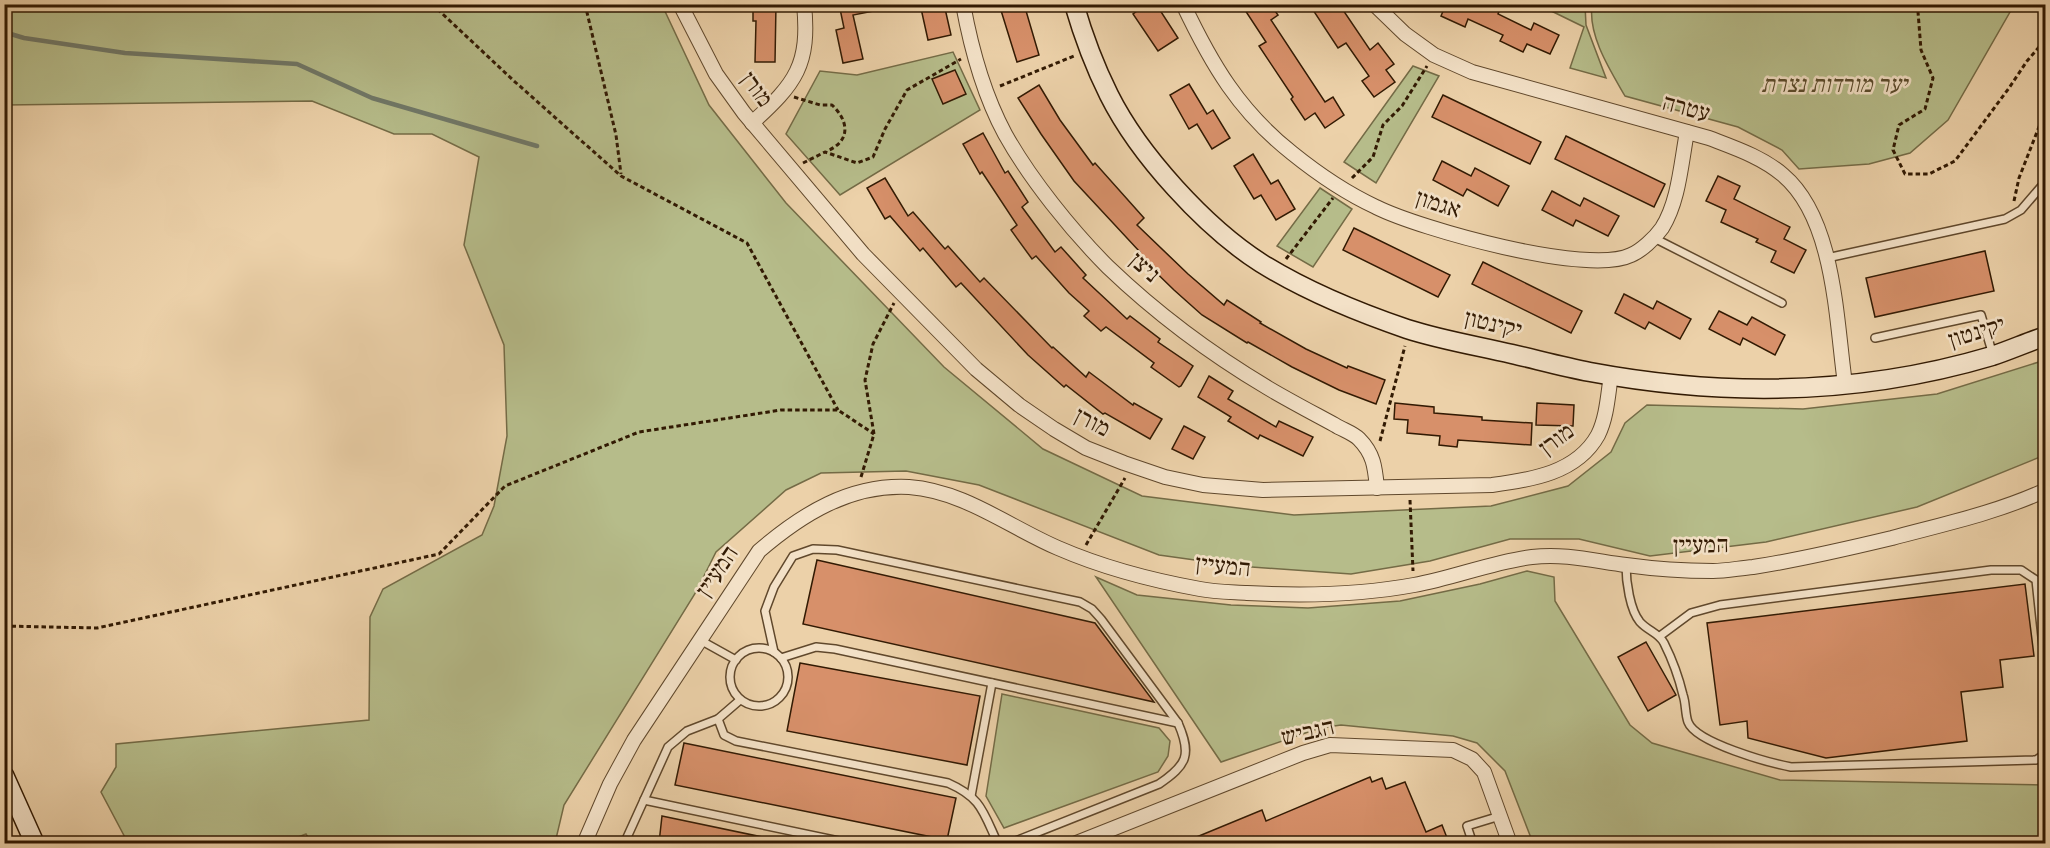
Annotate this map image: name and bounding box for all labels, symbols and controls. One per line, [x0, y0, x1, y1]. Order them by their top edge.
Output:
street label: מורן [733, 66, 779, 114]
park label: יער מורדות נצרת [1761, 70, 1909, 101]
street label: עטרה [1659, 88, 1713, 130]
street label: אגמון [1411, 183, 1465, 227]
street label: ניצן [1122, 246, 1166, 290]
street label: יקינטון [1461, 303, 1525, 347]
street label: יקינטון [1945, 310, 2009, 356]
street label: מורן [1069, 401, 1115, 445]
street label: מורן [1533, 417, 1581, 463]
street label: המעיין [1673, 530, 1729, 562]
street label: המעיין [690, 540, 746, 604]
street label: המעיין [1194, 549, 1252, 585]
street label: הגביש [1278, 712, 1338, 754]

